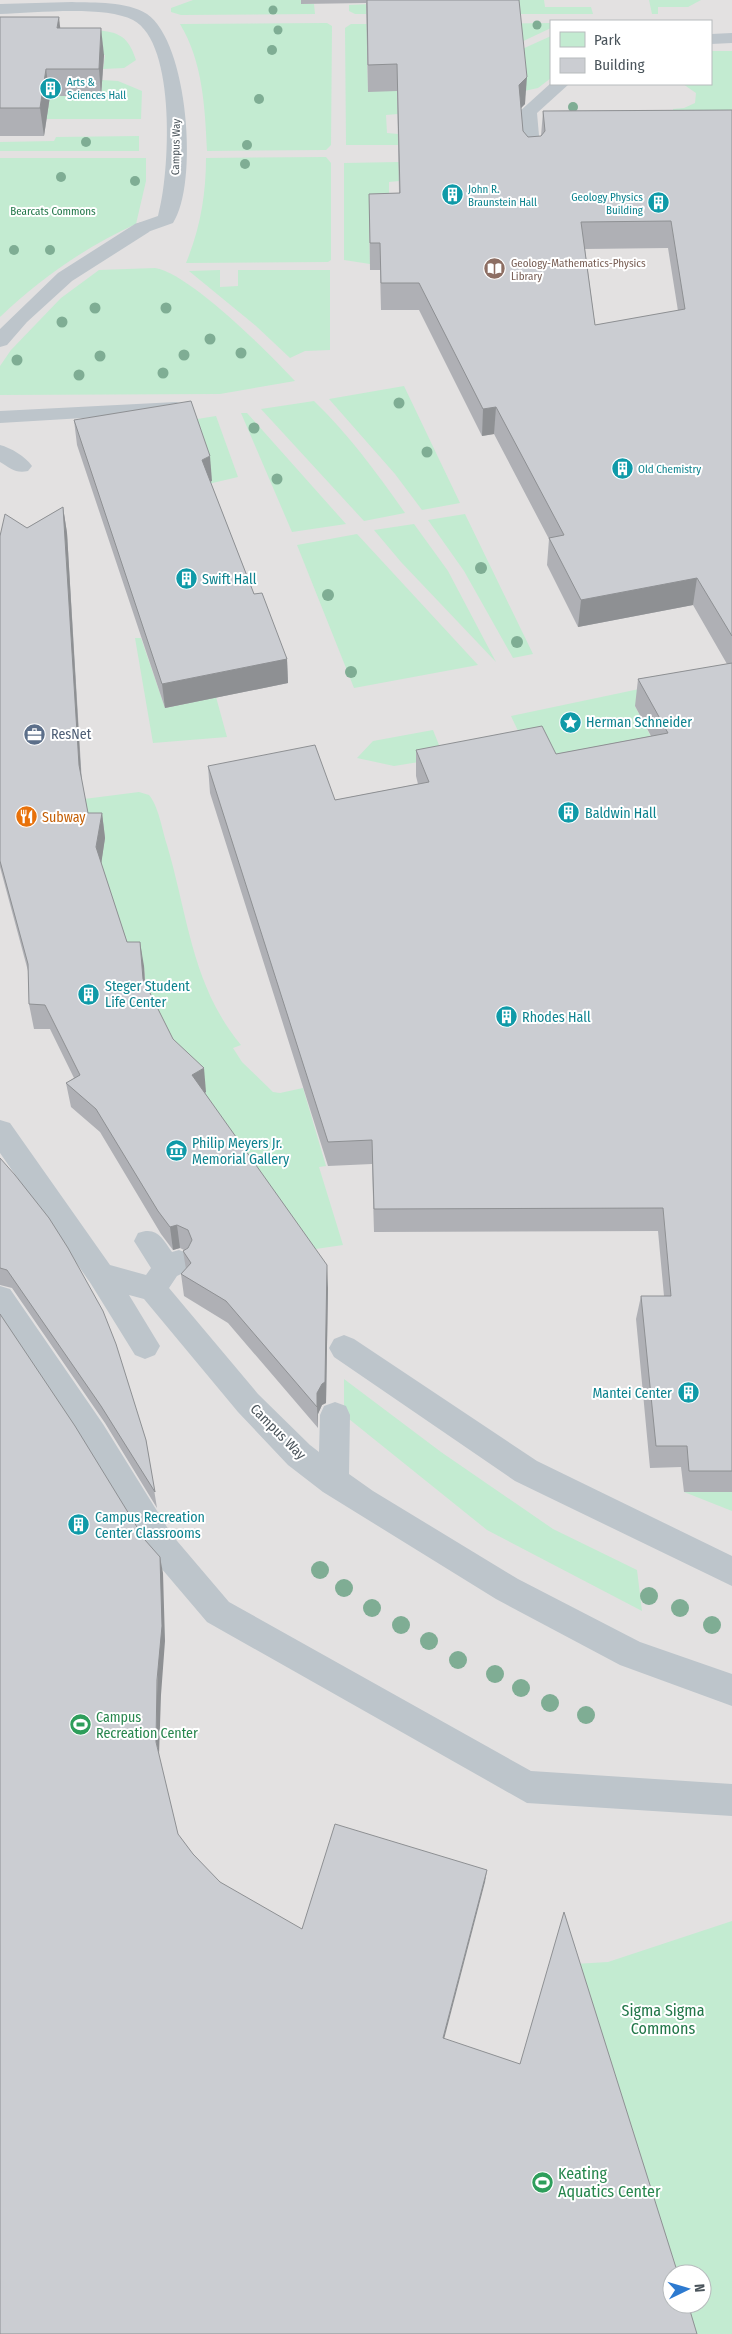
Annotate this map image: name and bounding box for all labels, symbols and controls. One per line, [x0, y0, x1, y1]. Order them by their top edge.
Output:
legend [550, 20, 712, 85]
text: Park [594, 31, 621, 49]
text: Building [594, 56, 645, 74]
building icon: Arts & Sciences Hall [39, 76, 63, 100]
place label: Arts & Sciences Hall [67, 76, 126, 102]
street label: Campus Way [169, 119, 183, 175]
building icon: John R. Braunstein Hall [440, 183, 464, 207]
place label: John R. Braunstein Hall [468, 183, 537, 209]
place label: Geology Physics Building [571, 191, 644, 217]
building icon: Geology Physics Building [647, 191, 671, 215]
park label: Bearcats Commons [10, 205, 96, 218]
library icon: Geology-Mathematics-Physics Library [483, 257, 507, 281]
place label: Geology-Mathematics-Physics Library [511, 257, 646, 283]
building icon: Old Chemistry [610, 457, 634, 481]
place label: Old Chemistry [638, 463, 701, 476]
building icon: Swift Hall [174, 567, 198, 591]
place label: Swift Hall [202, 571, 257, 588]
place icon: Herman Schneider [558, 710, 582, 734]
place label: Herman Schneider [586, 714, 692, 731]
office icon: ResNet [23, 722, 47, 746]
place label: ResNet [51, 726, 92, 743]
building icon: Baldwin Hall [557, 801, 581, 825]
restaurant icon: Subway [14, 805, 38, 829]
place label: Baldwin Hall [585, 805, 657, 822]
place label: Subway [42, 809, 86, 826]
place label: Steger Student Life Center [105, 978, 190, 1011]
building icon: Steger Student Life Center [77, 982, 101, 1006]
building icon: Rhodes Hall [494, 1005, 518, 1029]
place label: Rhodes Hall [522, 1009, 591, 1026]
place label: Philip Meyers Jr. Memorial Gallery [192, 1135, 290, 1168]
museum icon: Philip Meyers Jr. Memorial Gallery [164, 1139, 188, 1163]
building icon: Mantei Center [676, 1381, 700, 1405]
place label: Mantei Center [592, 1385, 672, 1402]
street label: Campus Way [247, 1401, 310, 1464]
place label: Campus Recreation Center Classrooms [95, 1509, 205, 1542]
building icon: Campus Recreation Center Classrooms [67, 1513, 91, 1537]
place label: Campus Recreation Center [96, 1709, 198, 1742]
sports icon: Campus Recreation Center [68, 1713, 92, 1737]
park label: Sigma Sigma Commons [621, 2001, 705, 2038]
place label: Keating Aquatics Center [558, 2164, 661, 2201]
sports icon: Keating Aquatics Center [530, 2170, 554, 2194]
north arrow [662, 2264, 712, 2314]
text: N [691, 2283, 708, 2293]

